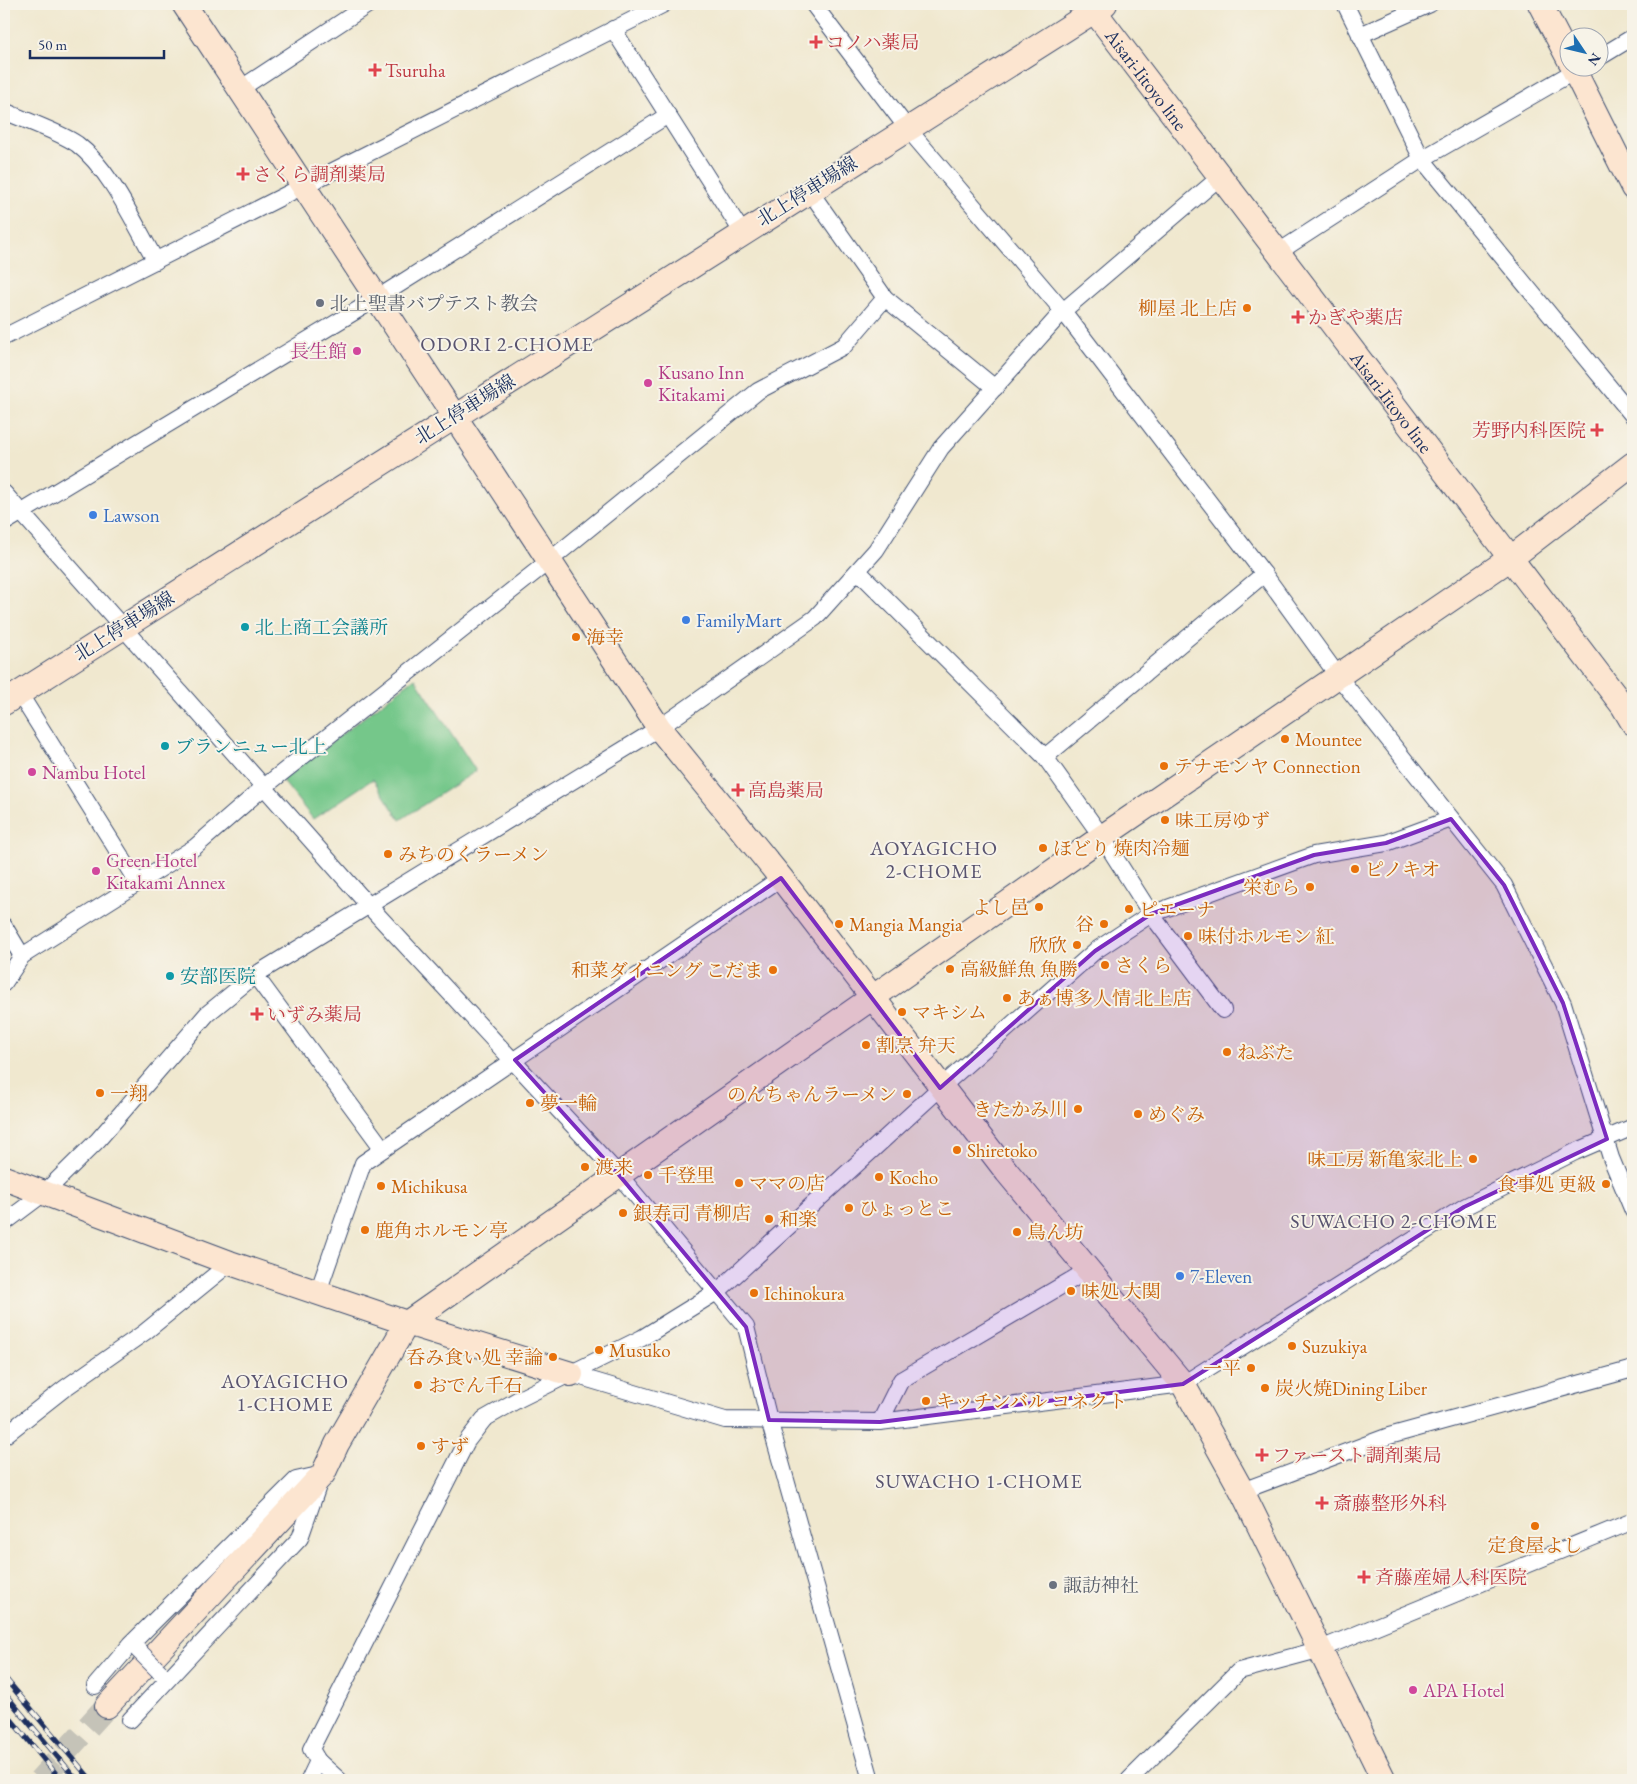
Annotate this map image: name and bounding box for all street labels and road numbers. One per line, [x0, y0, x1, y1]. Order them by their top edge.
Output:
street label: Aisari-Iitoyo line [1099, 23, 1193, 136]
street label: 北上停車場線 [752, 150, 862, 232]
street label: Aisari-Iitoyo line [1344, 345, 1438, 458]
street label: 北上停車場線 [410, 368, 520, 450]
street label: 北上停車場線 [69, 585, 179, 667]

